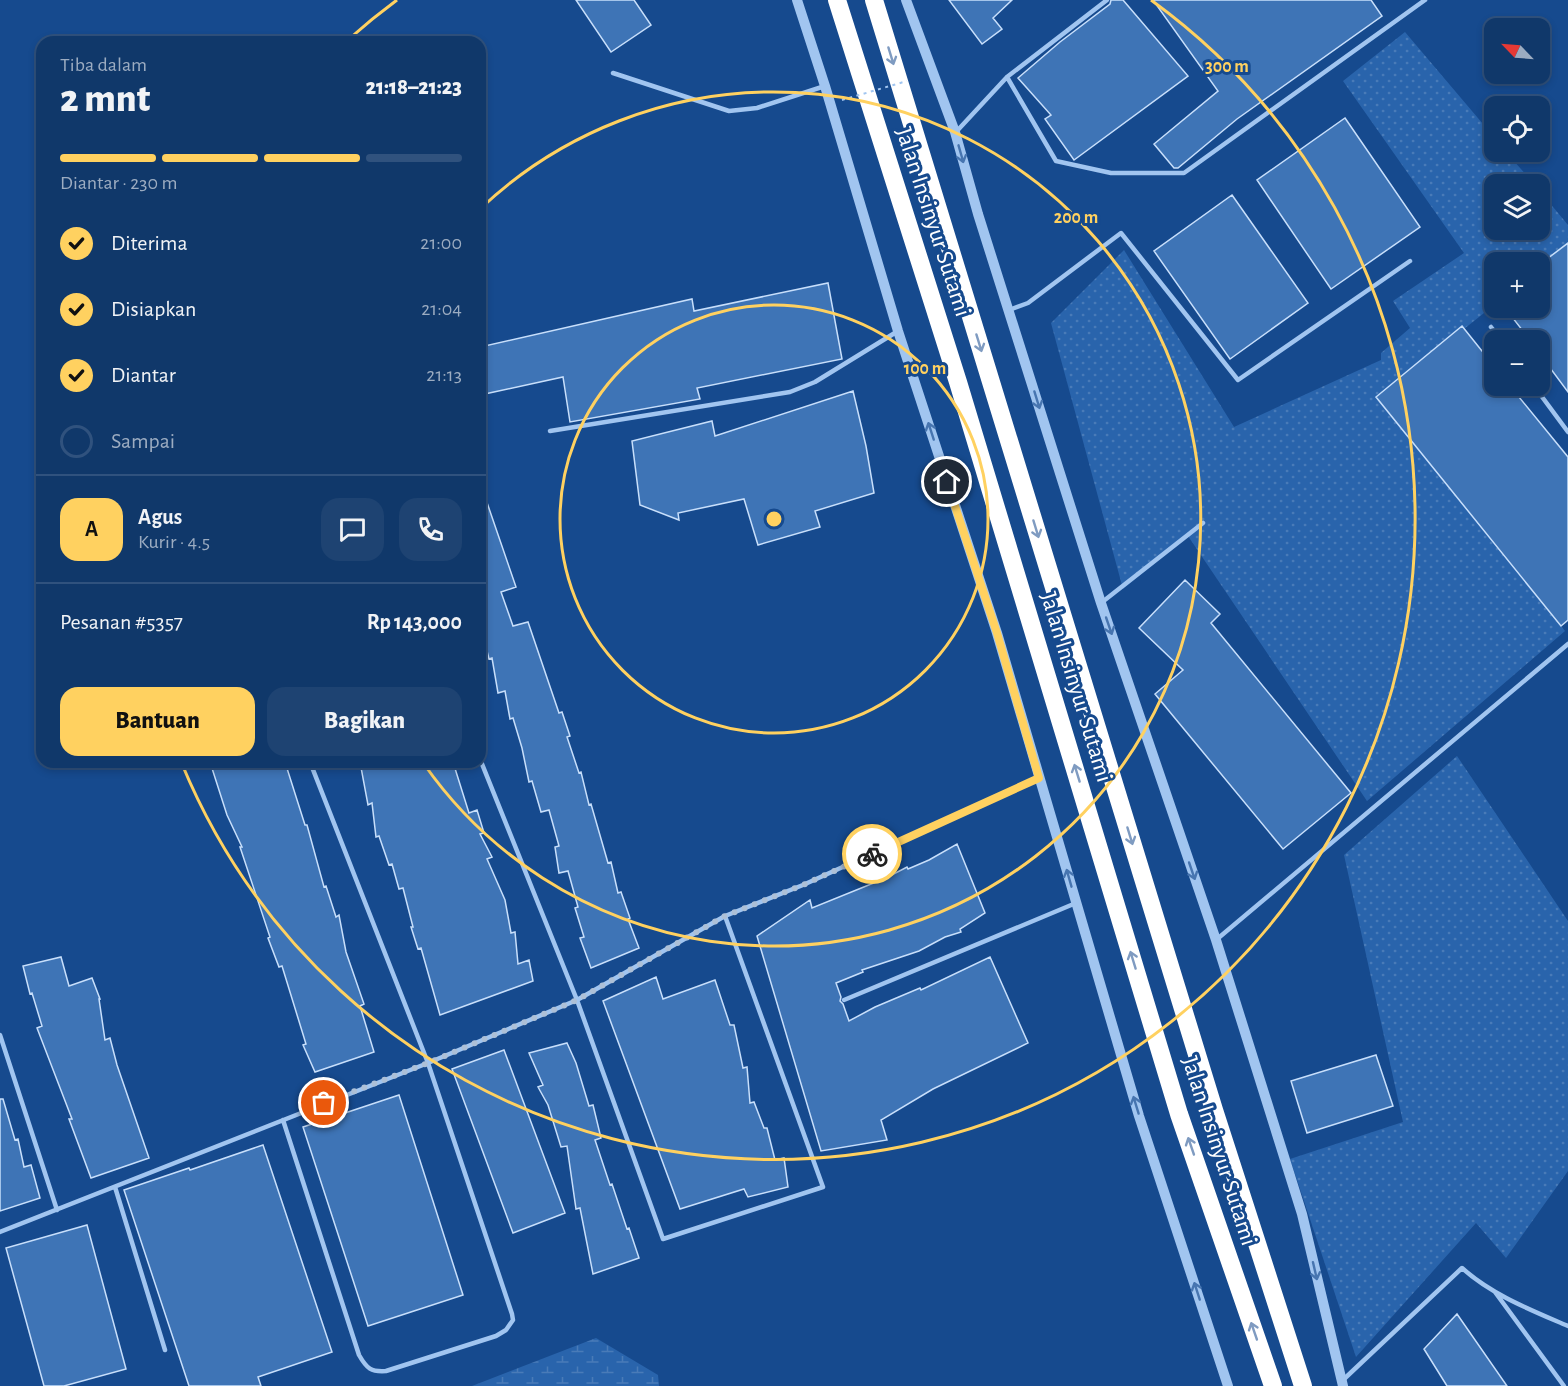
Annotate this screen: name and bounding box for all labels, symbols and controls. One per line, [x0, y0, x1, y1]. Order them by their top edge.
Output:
north arrow [1484, 18, 1550, 84]
map controls [1484, 18, 1550, 396]
one-way arrow [886, 46, 897, 65]
text: Tiba dalam [60, 55, 147, 75]
text: 300 m [1205, 58, 1249, 76]
text: 21:18–21:23 [365, 76, 462, 98]
text: 2 mnt [60, 80, 150, 119]
button: locate [1484, 96, 1550, 162]
street label: Jalan Insinyur Sutami [891, 124, 975, 320]
one-way arrow [956, 144, 967, 163]
text: Diantar · 230 m [60, 173, 177, 193]
button: layers [1484, 174, 1550, 240]
text: 200 m [1054, 209, 1098, 227]
icon: check [60, 227, 93, 260]
text: Diterima [111, 232, 188, 254]
text: 21:00 [420, 233, 462, 253]
button: + [1484, 252, 1550, 318]
icon: check [60, 293, 93, 326]
text: Disiapkan [111, 298, 196, 320]
text: 21:04 [421, 299, 462, 319]
button: − [1484, 330, 1550, 396]
one-way arrow [974, 333, 985, 352]
icon: check [60, 359, 93, 392]
text: 100 m [904, 360, 946, 378]
text: Diantar [111, 364, 176, 386]
text: 21:13 [426, 365, 462, 385]
one-way arrow [1033, 390, 1044, 409]
one-way arrow [925, 422, 936, 441]
text: Sampai [111, 430, 175, 452]
pin [921, 456, 972, 507]
icon: home [930, 465, 963, 498]
button: chat [321, 498, 384, 561]
button: phone [399, 498, 462, 561]
text: Agus [138, 506, 182, 528]
centre of rings [764, 509, 784, 529]
text: A [85, 518, 98, 540]
one-way arrow [1031, 519, 1042, 538]
text: Kurir · 4.5 [138, 532, 210, 552]
street label: Jalan Insinyur Sutami [1036, 589, 1116, 785]
text: Pesanan #5357 [60, 611, 183, 633]
text: Rp 143,000 [367, 611, 462, 633]
one-way arrow [1104, 616, 1115, 635]
button: Bantuan [60, 687, 255, 756]
button: Bagikan [267, 687, 462, 756]
one-way arrow [1071, 764, 1082, 783]
courier [842, 824, 902, 884]
one-way arrow [1125, 826, 1136, 845]
icon: bike [856, 838, 889, 871]
one-way arrow [1188, 861, 1199, 879]
one-way arrow [1063, 869, 1074, 888]
one-way arrow [1127, 951, 1138, 970]
street label: Jalan Insinyur Sutami [1177, 1053, 1261, 1249]
pin [298, 1077, 349, 1128]
icon: bag [307, 1086, 340, 1119]
one-way arrow [1130, 1096, 1141, 1115]
one-way arrow [1184, 1137, 1195, 1156]
one-way arrow [1310, 1261, 1322, 1280]
one-way arrow [1190, 1282, 1201, 1300]
one-way arrow [1248, 1322, 1259, 1341]

